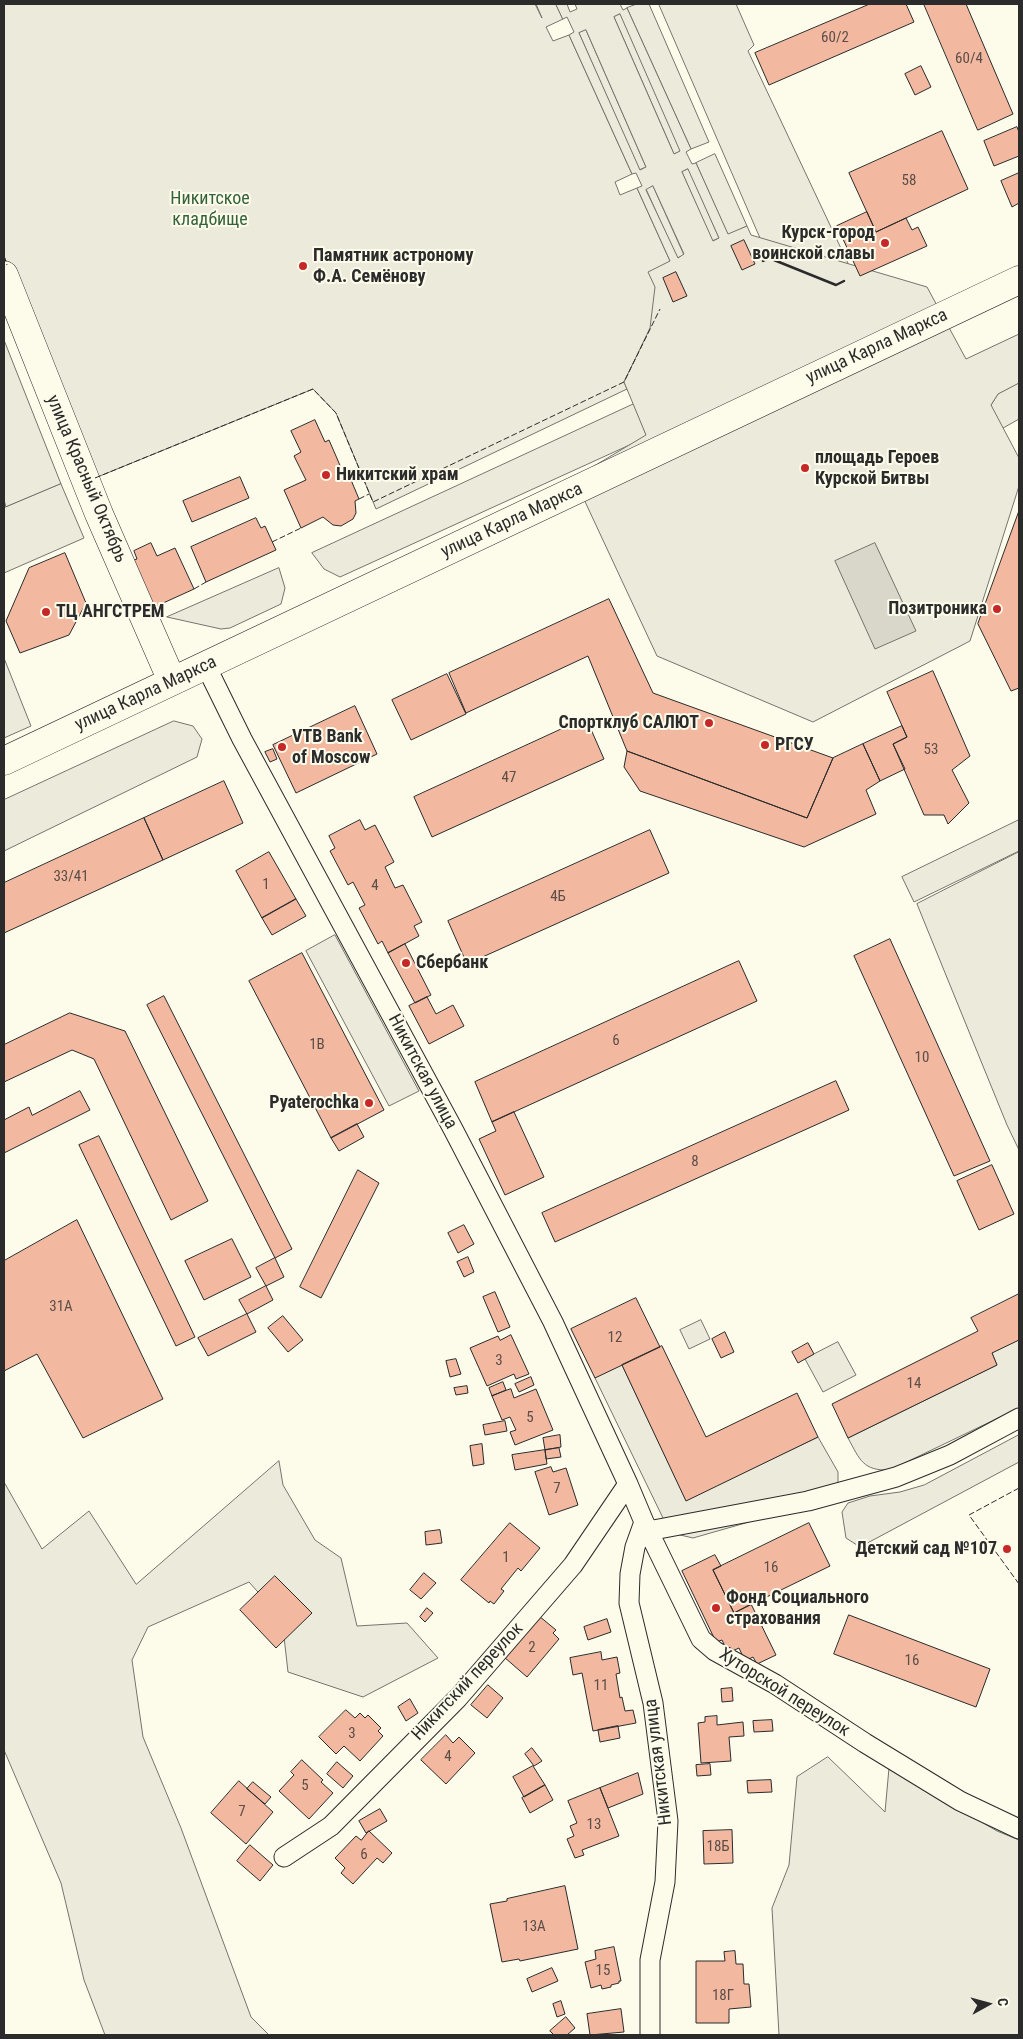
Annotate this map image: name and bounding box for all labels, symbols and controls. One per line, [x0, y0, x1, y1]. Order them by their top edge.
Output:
house number: 60/2 [821, 29, 849, 47]
house number: 60/4 [955, 50, 983, 68]
house number: 58 [902, 172, 916, 190]
park label: Никитское кладбище [170, 188, 250, 230]
place label: Курск-город воинской славы [752, 222, 875, 264]
marker: Курск-город воинской славы [879, 237, 891, 249]
place label: Памятник астроному Ф.А. Семёнову [313, 245, 473, 288]
marker: Памятник астроному Ф.А. Семёнову [297, 260, 309, 272]
street label: улица Карла Маркса [803, 305, 951, 389]
street label: улица Красный Октябрь [41, 392, 131, 566]
place label: площадь Героев Курской Битвы [815, 447, 939, 489]
marker: площадь Героев Курской Битвы [799, 462, 811, 474]
place label: Никитский храм [336, 464, 459, 486]
marker: Никитский храм [320, 469, 332, 481]
street label: улица Карла Маркса [438, 479, 586, 563]
place label: Позитроника [888, 598, 987, 620]
place label: ТЦ АНГСТРЕМ [56, 601, 164, 623]
marker: Позитроника [991, 603, 1003, 615]
marker: ТЦ АНГСТРЕМ [40, 606, 52, 618]
street label: улица Карла Маркса [72, 652, 220, 736]
place label: Спортклуб САЛЮТ [558, 712, 699, 734]
marker: Спортклуб САЛЮТ [703, 717, 715, 729]
place label: VTB Bank of Moscow [292, 726, 370, 769]
place label: РГСУ [775, 734, 814, 756]
marker: РГСУ [759, 739, 771, 751]
marker: VTB Bank of Moscow [276, 741, 288, 753]
house number: 53 [924, 741, 938, 759]
house number: 47 [502, 769, 516, 787]
house number: 33/41 [53, 868, 89, 886]
house number: 1 [262, 876, 270, 894]
house number: 4 [371, 877, 379, 895]
house number: 4Б [550, 888, 566, 906]
place label: Сбербанк [416, 952, 488, 974]
marker: Сбербанк [400, 957, 412, 969]
street label: Никитская улица [383, 1011, 461, 1133]
house number: 6 [612, 1032, 620, 1050]
house number: 1В [309, 1036, 325, 1054]
house number: 10 [915, 1049, 929, 1067]
place label: Pyaterochka [269, 1092, 359, 1114]
marker: Pyaterochka [363, 1097, 375, 1109]
house number: 8 [691, 1153, 699, 1171]
house number: 31А [49, 1298, 73, 1316]
house number: 12 [608, 1329, 622, 1347]
house number: 3 [495, 1352, 503, 1370]
house number: 14 [907, 1375, 921, 1393]
house number: 5 [526, 1409, 534, 1427]
house number: 7 [553, 1480, 561, 1498]
place label: Детский сад №107 [856, 1538, 997, 1560]
marker: Детский сад №107 [1001, 1543, 1013, 1555]
house number: 1 [502, 1549, 510, 1567]
house number: 16 [764, 1559, 778, 1577]
place label: Фонд Социального страхования [726, 1587, 869, 1630]
marker: Фонд Социального страхования [710, 1602, 722, 1614]
street label: Никитский переулок [408, 1619, 528, 1745]
house number: 2 [528, 1639, 536, 1657]
street label: Хуторской переулок [715, 1644, 853, 1742]
house number: 16 [905, 1652, 919, 1670]
house number: 11 [594, 1677, 608, 1695]
street label: Никитская улица [641, 1698, 677, 1826]
house number: 3 [348, 1725, 356, 1743]
house number: 4 [444, 1748, 452, 1766]
house number: 5 [301, 1777, 309, 1795]
house number: 7 [238, 1803, 246, 1821]
house number: 13 [587, 1816, 601, 1834]
house number: 18Б [706, 1838, 730, 1856]
house number: 6 [360, 1846, 368, 1864]
house number: 13А [522, 1918, 546, 1936]
house number: 15 [596, 1962, 610, 1980]
north arrow [963, 1979, 1013, 2029]
house number: 18Г [712, 1987, 734, 2005]
text: С [994, 1997, 1011, 2007]

